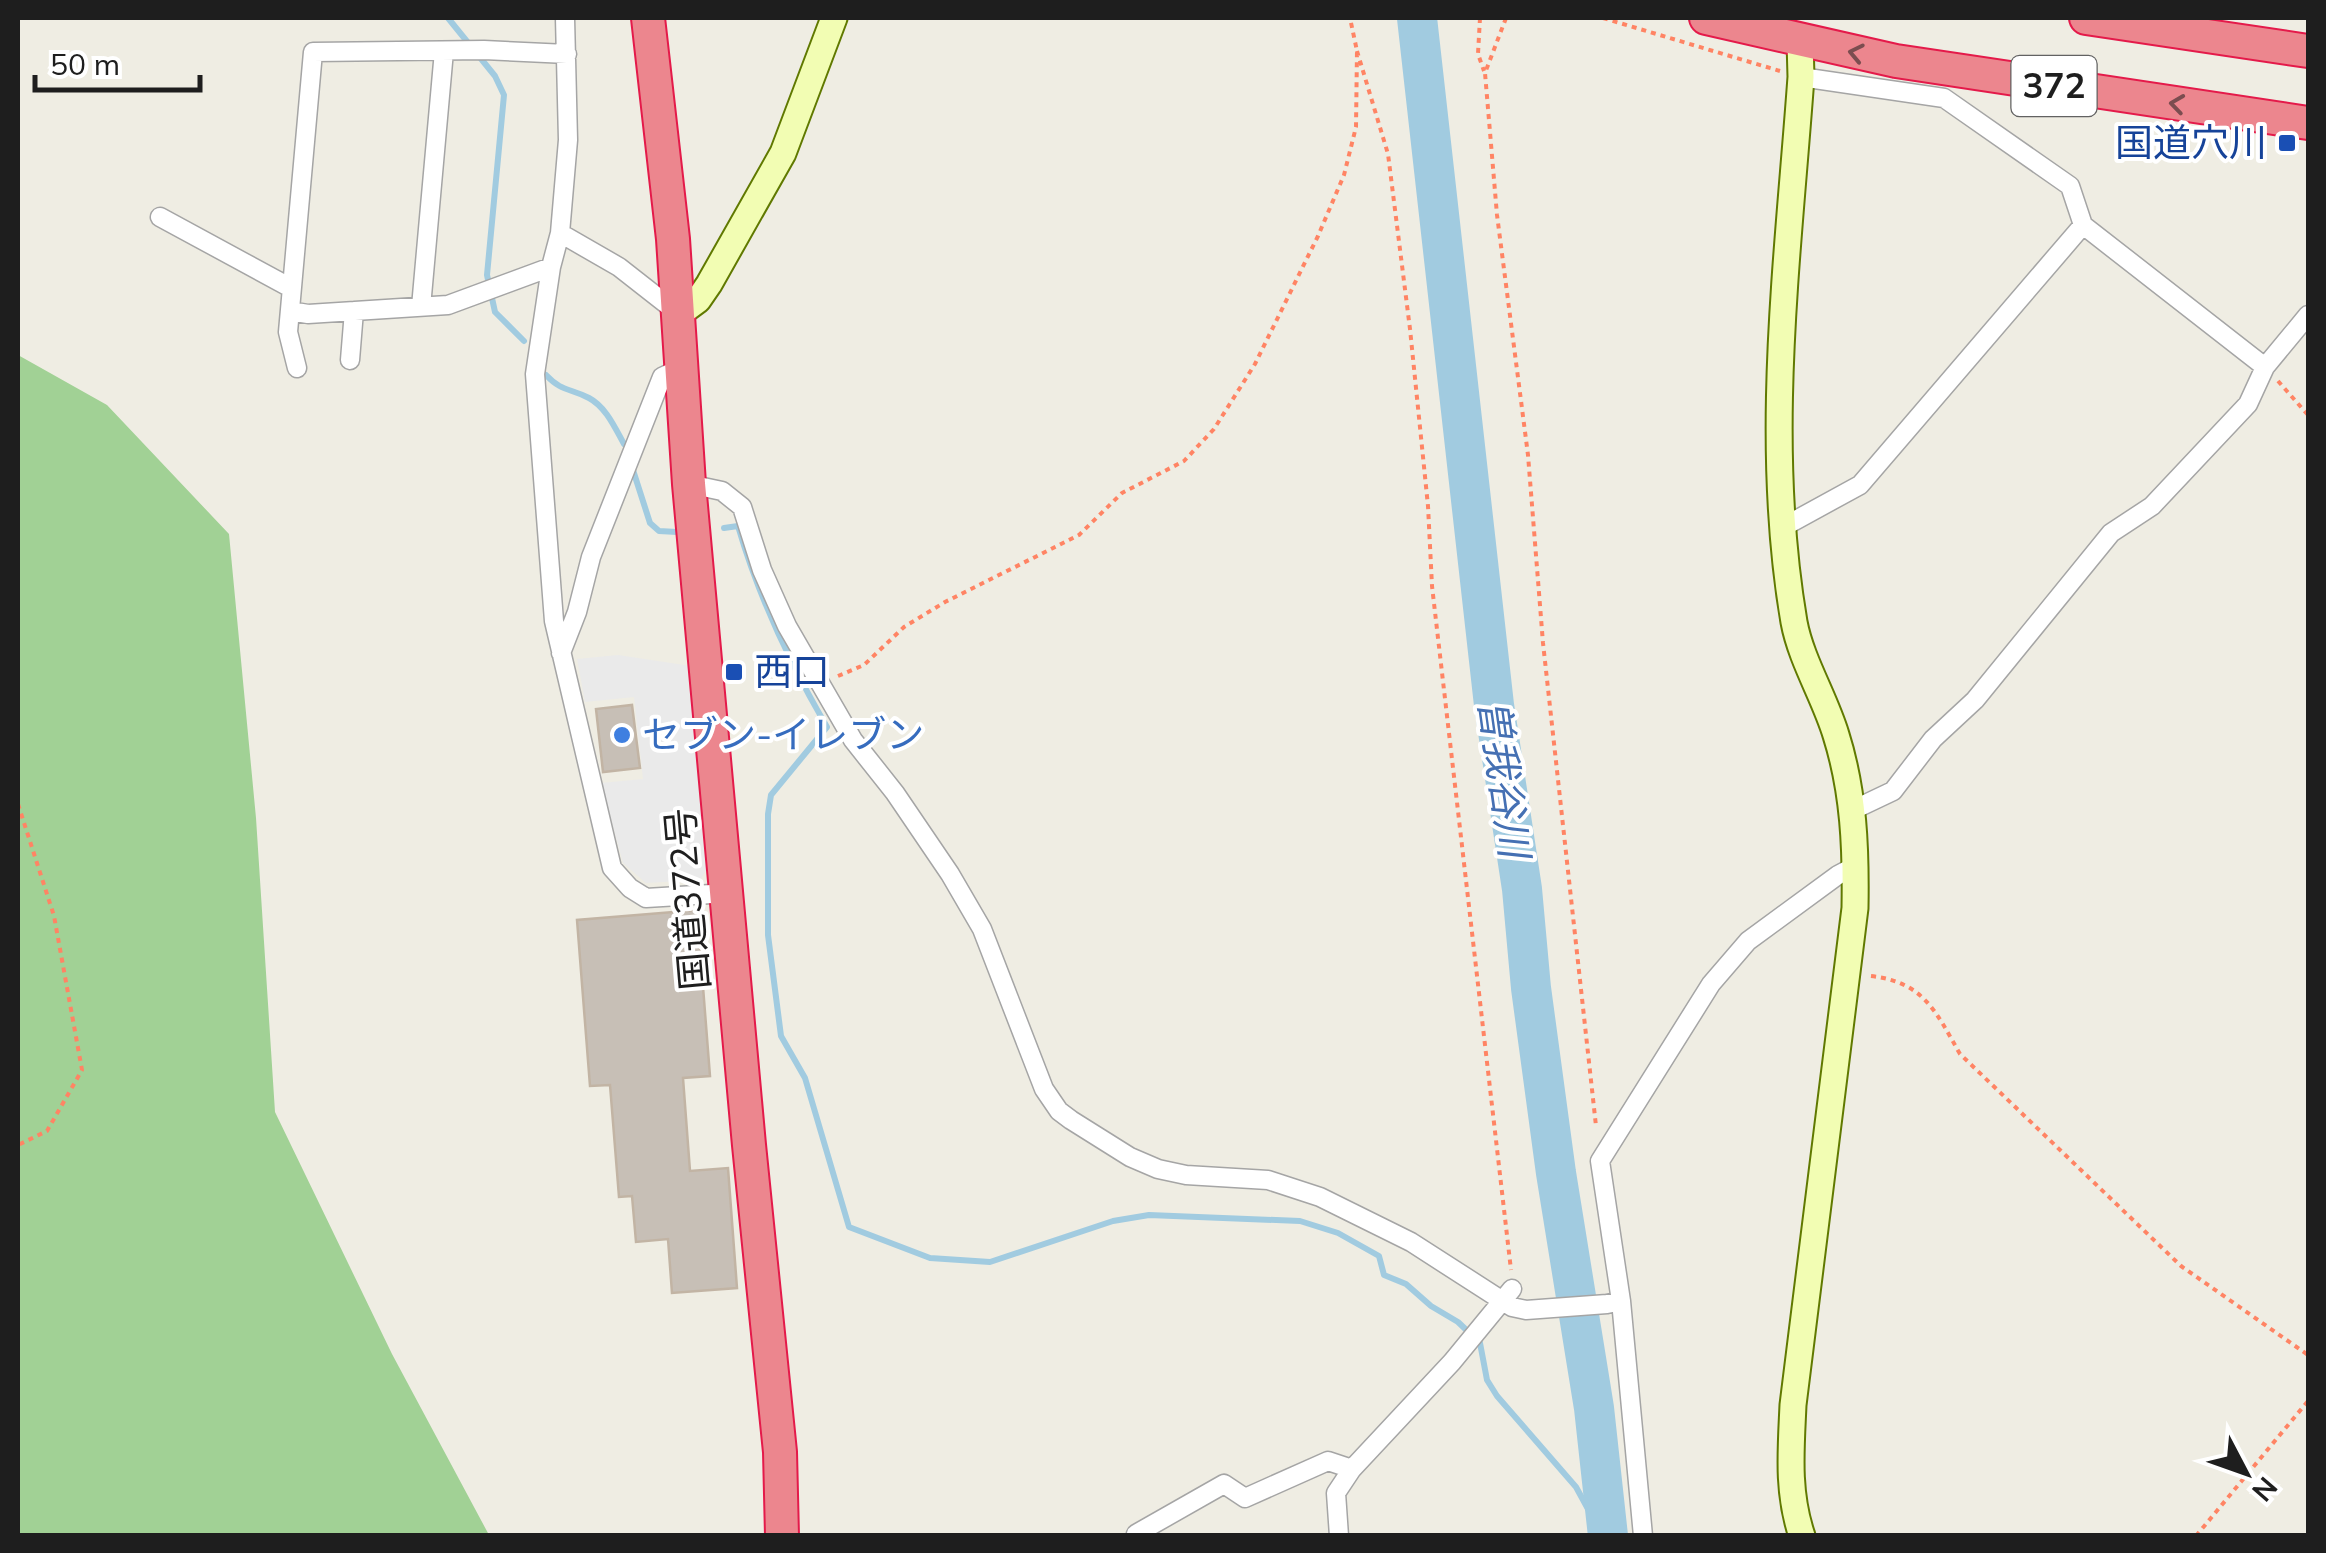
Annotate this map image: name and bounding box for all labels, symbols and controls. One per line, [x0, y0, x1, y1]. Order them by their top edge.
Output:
scale bar [35, 30, 200, 92]
one-way arrow [1848, 44, 1865, 65]
text: 50 m [50, 45, 120, 83]
road number: 372 [2012, 56, 2096, 116]
one-way arrow [2169, 94, 2186, 115]
place label: 国道穴川 [2115, 118, 2267, 166]
marker: 国道穴川 [2276, 132, 2298, 154]
place label: 西口 [754, 647, 830, 695]
marker: 西口 [723, 661, 745, 683]
water label: 曽我谷川 [1469, 695, 1541, 865]
place label: セブン-イレブン [642, 710, 924, 758]
marker: セブン-イレブン [611, 724, 633, 746]
street label: 国道372号 [655, 806, 719, 992]
north arrow [2196, 1423, 2296, 1523]
text: N [2245, 1470, 2285, 1509]

